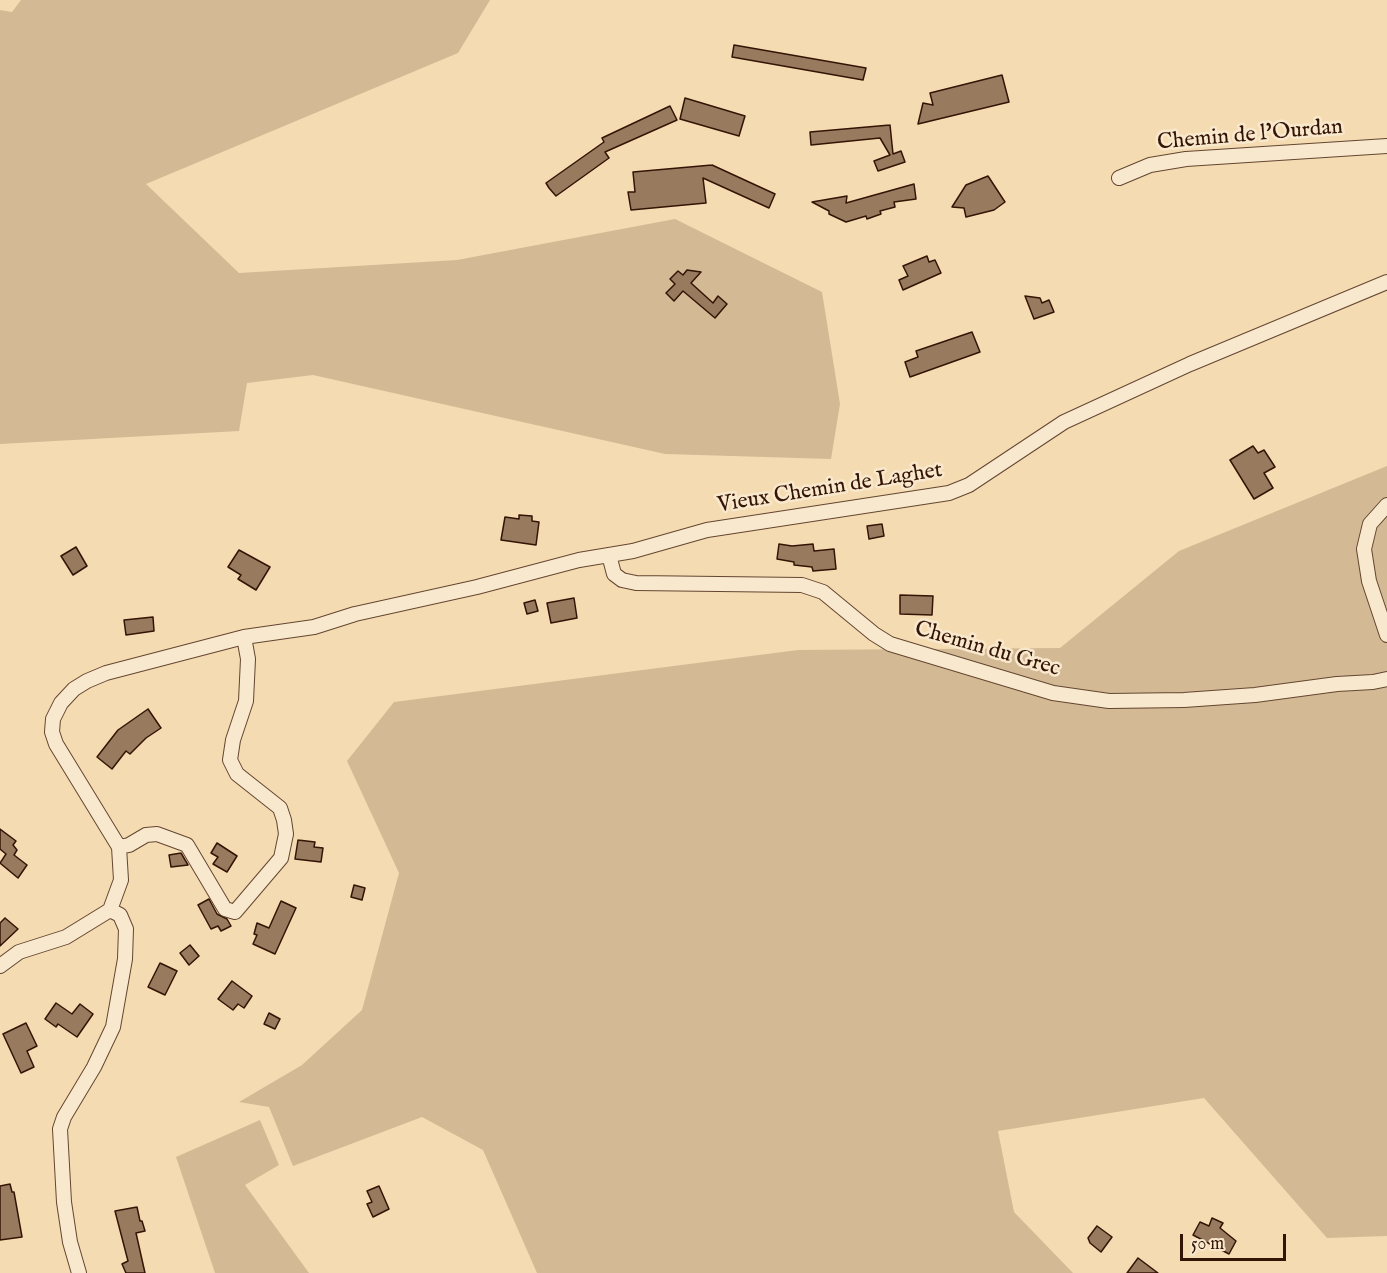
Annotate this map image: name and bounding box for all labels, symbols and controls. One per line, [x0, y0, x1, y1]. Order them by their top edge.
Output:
street label: Chemin de l'Ourdan [1156, 115, 1344, 157]
street label: Vieux Chemin de Laghet [716, 458, 944, 520]
street label: Chemin du Grec [911, 617, 1063, 683]
scale bar [1183, 1222, 1290, 1260]
text: 50 m [1191, 1233, 1224, 1256]

